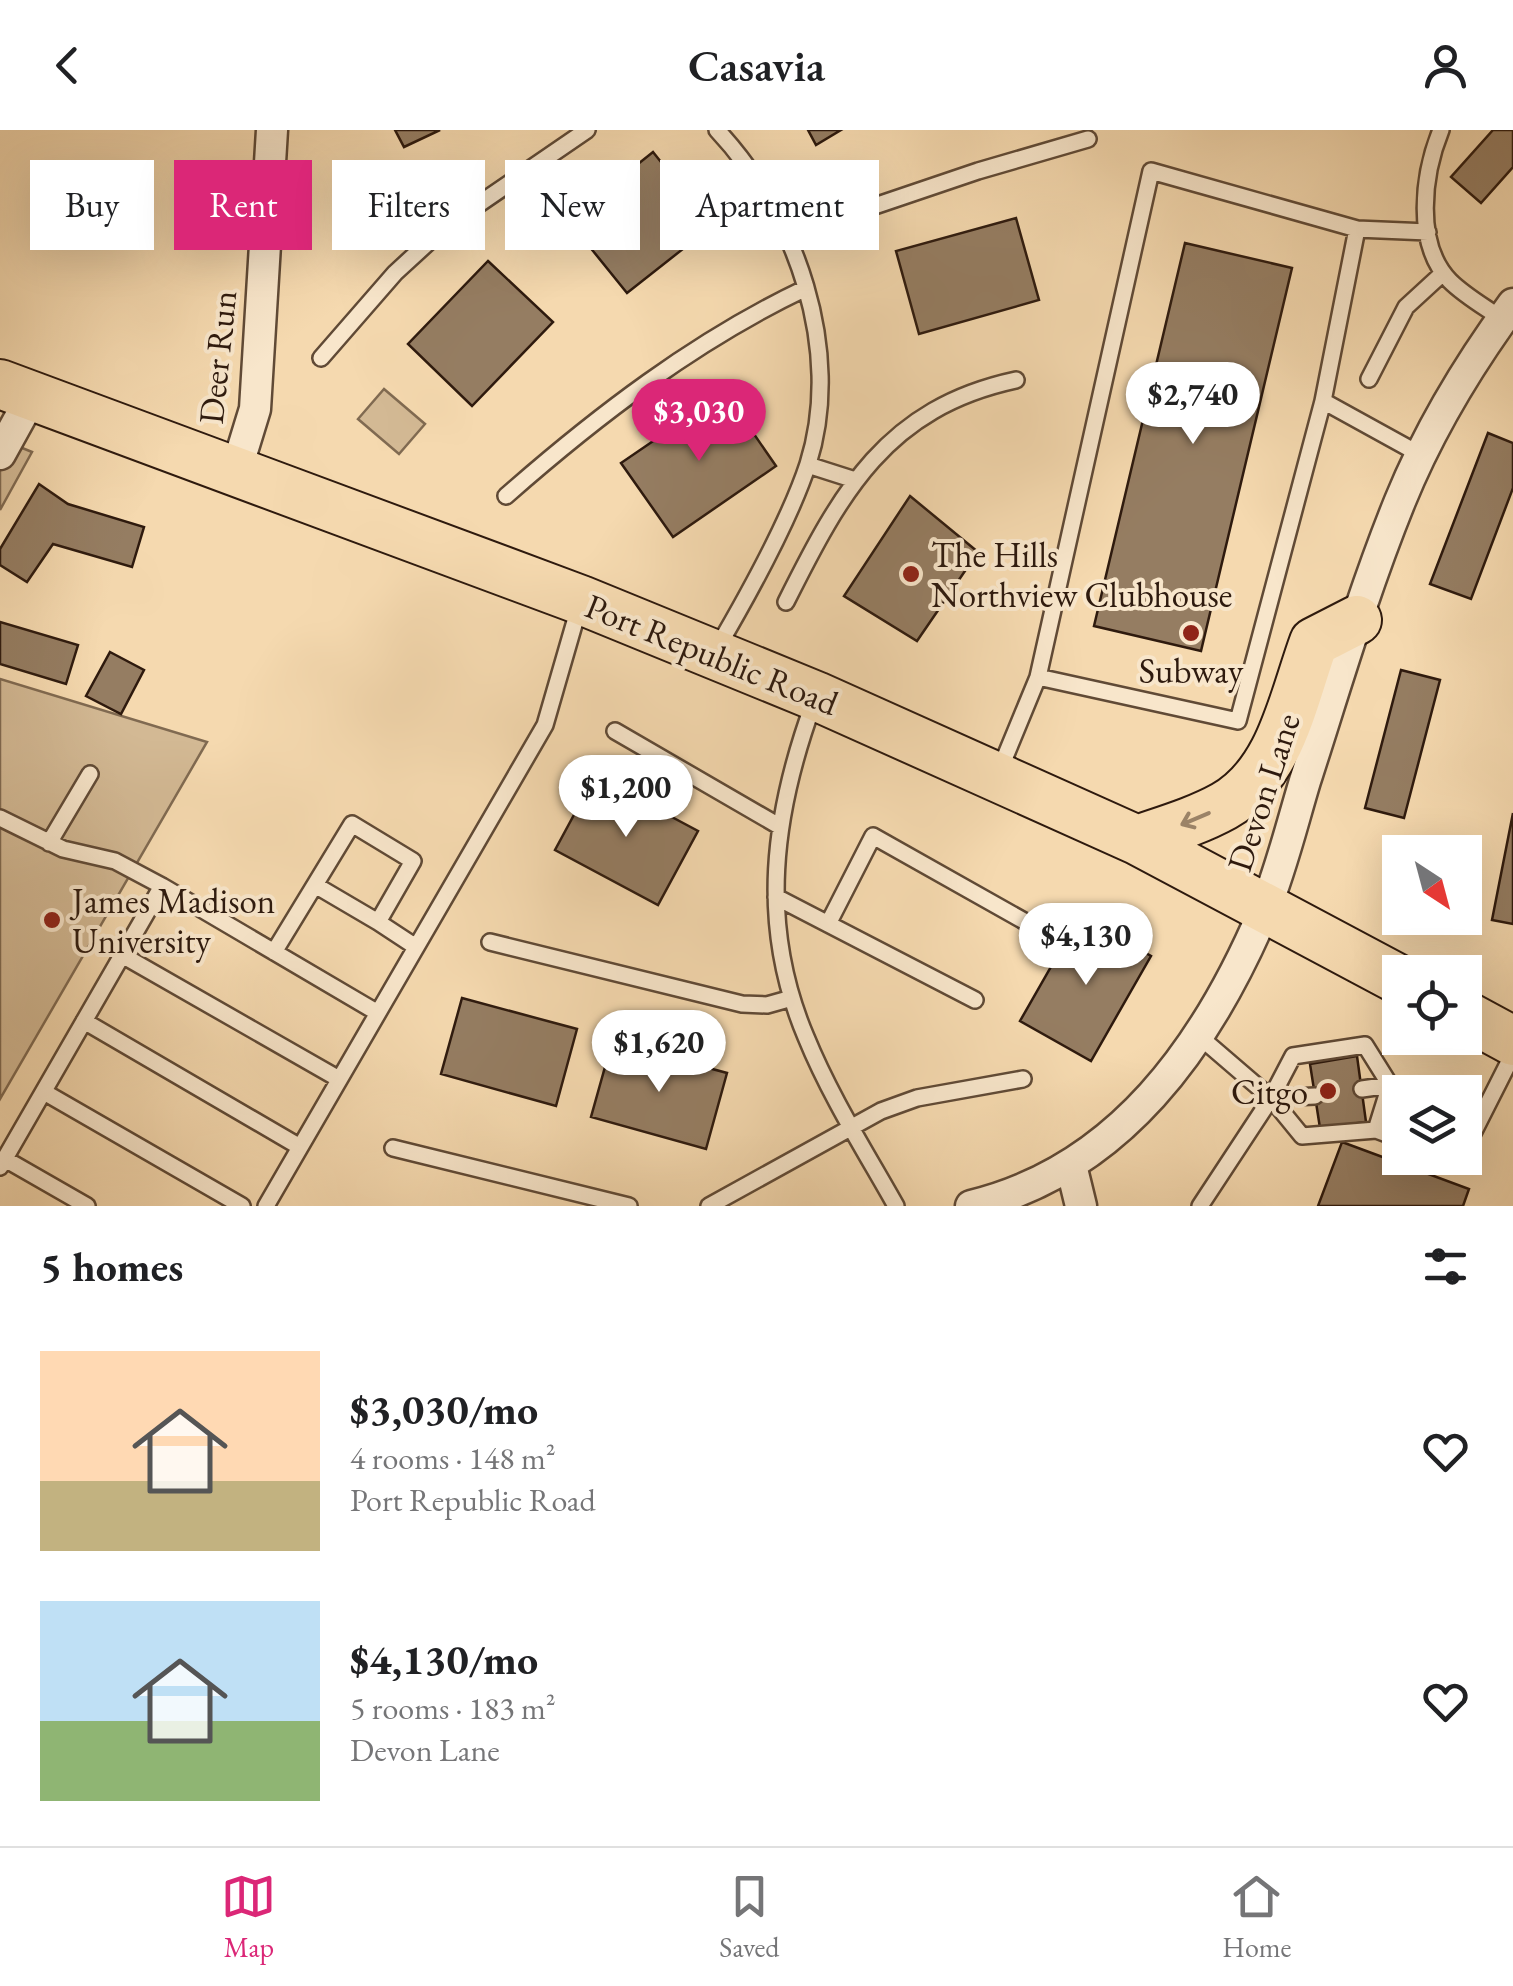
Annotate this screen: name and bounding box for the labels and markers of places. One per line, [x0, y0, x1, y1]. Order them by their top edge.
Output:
pin: $2,740 [1112, 362, 1274, 447]
pin: $3,030 [618, 379, 780, 464]
place label: The Hills Northview Clubhouse [931, 532, 1232, 617]
marker: The Hills Northview Clubhouse [900, 563, 922, 585]
marker: Subway [1180, 622, 1202, 644]
place label: Subway [1139, 648, 1244, 693]
pin: $1,200 [545, 755, 707, 840]
place label: James Madison University [69, 878, 275, 963]
pin: $4,130 [1005, 903, 1167, 988]
marker: James Madison University [41, 909, 63, 931]
pin: $1,620 [578, 1010, 740, 1095]
place label: Citgo [1231, 1069, 1308, 1114]
marker: Citgo [1317, 1080, 1339, 1102]

